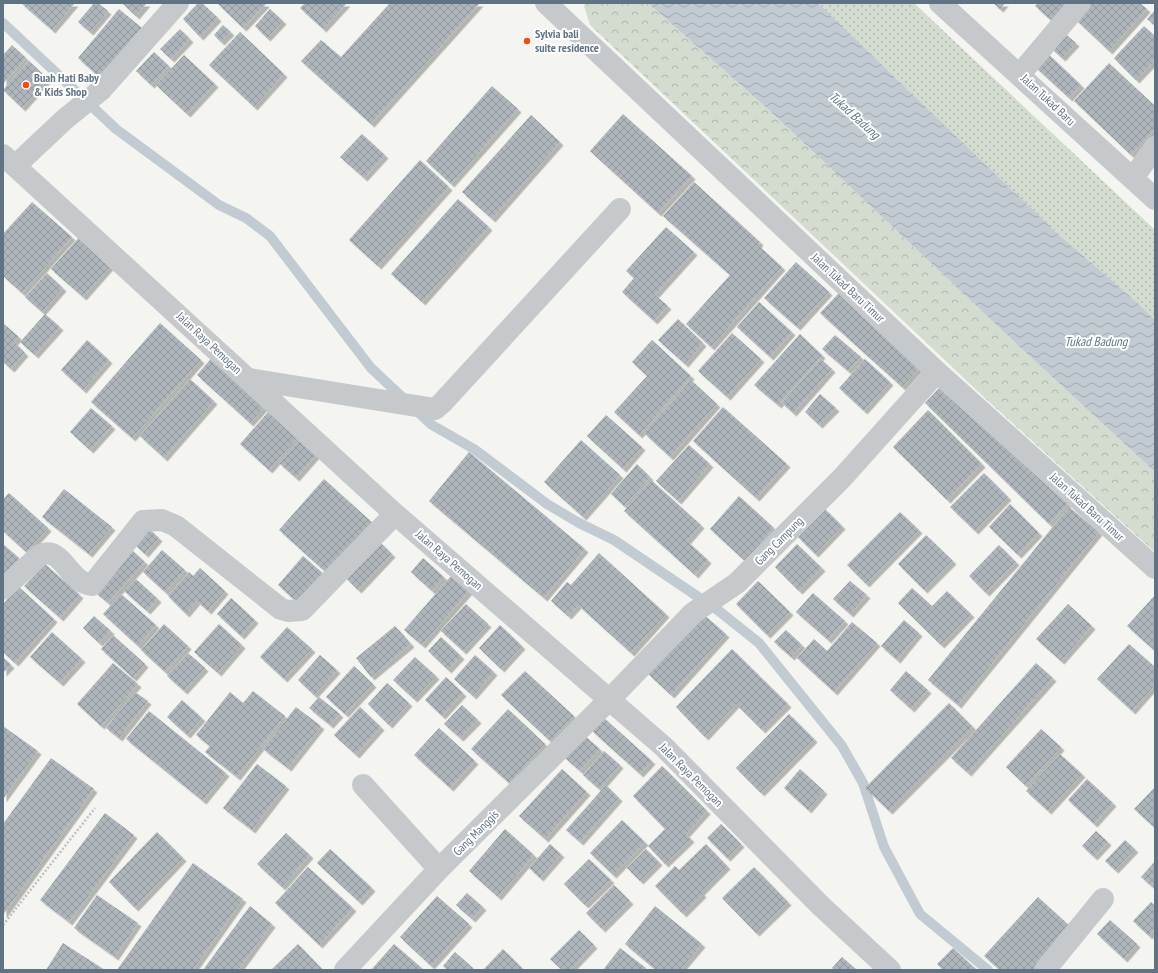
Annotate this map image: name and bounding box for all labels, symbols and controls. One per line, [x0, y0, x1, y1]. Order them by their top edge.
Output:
place label: Sylvia bali suite residence [535, 26, 599, 55]
marker: Sylvia bali suite residence [522, 36, 532, 46]
place label: Buah Hati Baby & Kids Shop [34, 70, 99, 99]
street label: Jalan Tukad Baru [1017, 70, 1079, 128]
marker: Buah Hati Baby & Kids Shop [21, 80, 31, 90]
water label: Tukad Badung [826, 88, 885, 144]
street label: Jalan Tukad Baru Timur [808, 249, 889, 326]
street label: Jalan Raya Pemogan [173, 308, 245, 377]
water label: Tukad Badung [1065, 333, 1129, 350]
street label: Jalan Tukad Baru Timur [1046, 469, 1128, 544]
street label: Gang Campung [751, 513, 806, 568]
street label: Jalan Raya Pemogan [412, 526, 486, 593]
street label: Jalan Raya Pemogan [656, 739, 726, 810]
street label: Gang Manggis [450, 807, 502, 859]

